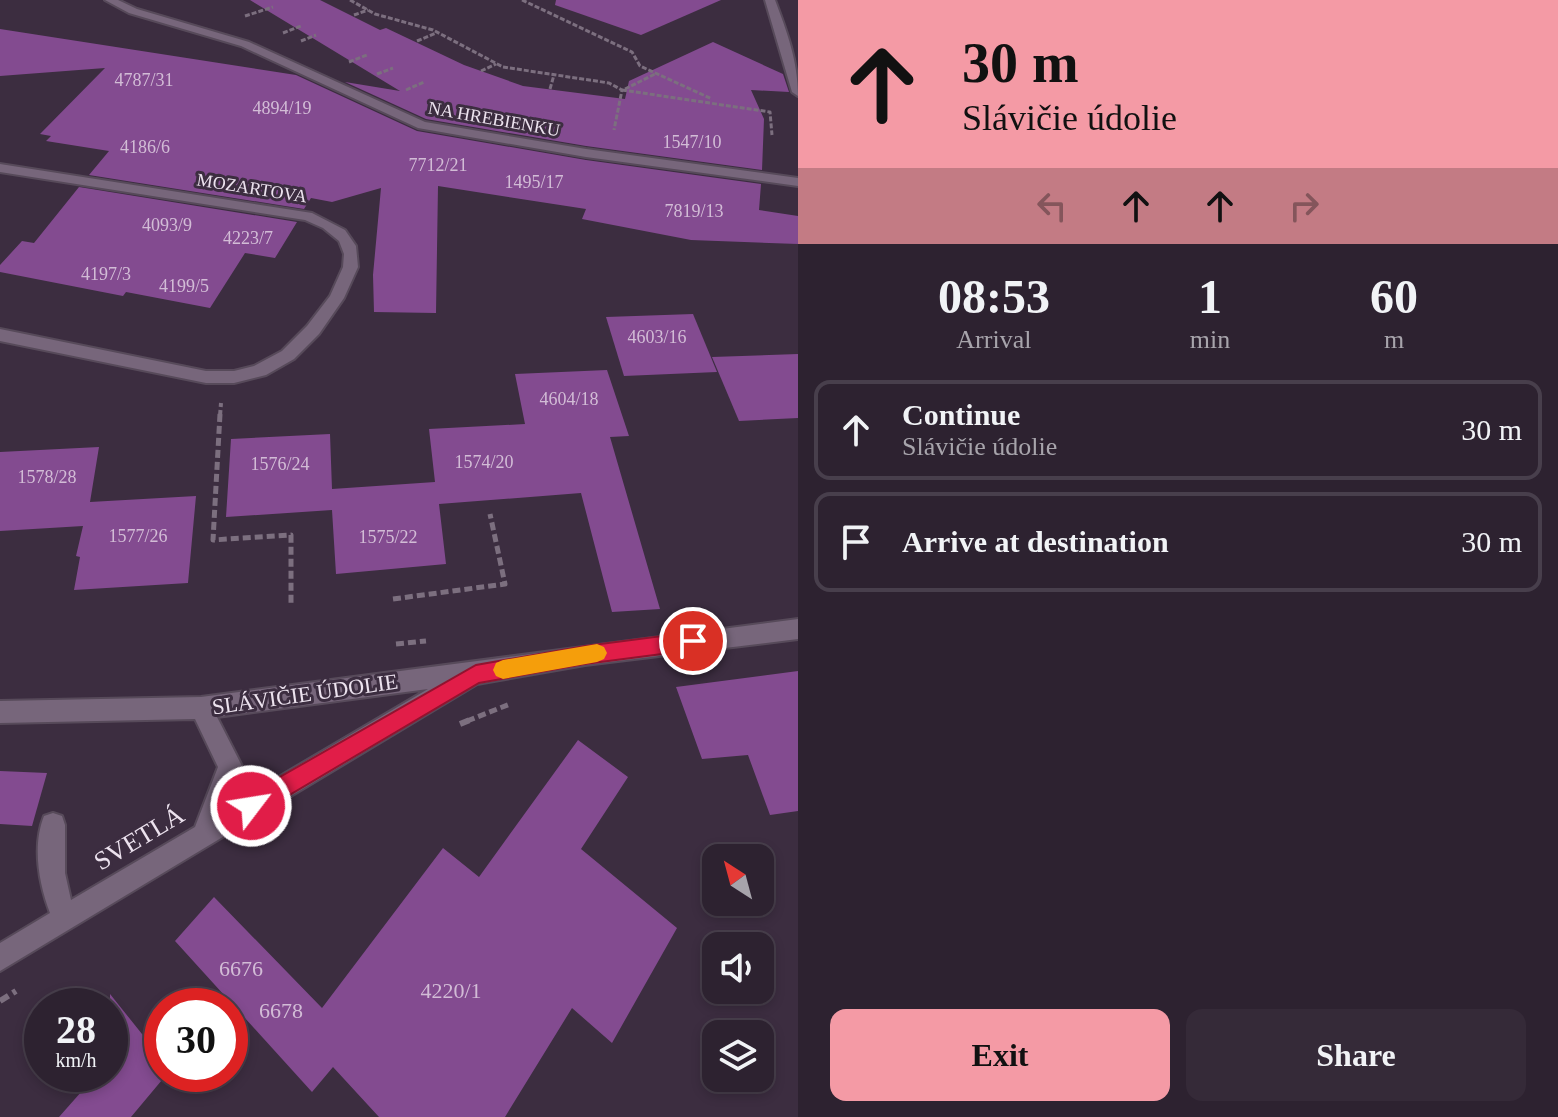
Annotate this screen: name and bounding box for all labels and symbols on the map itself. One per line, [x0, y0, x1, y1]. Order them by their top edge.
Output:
house number: 4787/31 [114, 70, 174, 90]
house number: 4894/19 [252, 98, 312, 118]
street label: NA HREBIENKU [427, 98, 561, 140]
house number: 1547/10 [662, 132, 722, 152]
house number: 4186/6 [120, 137, 170, 157]
house number: 7712/21 [408, 155, 468, 175]
street label: MOZARTOVA [195, 169, 309, 207]
house number: 1495/17 [504, 172, 564, 192]
house number: 7819/13 [664, 201, 724, 221]
house number: 4093/9 [142, 215, 192, 235]
house number: 4223/7 [223, 228, 273, 248]
house number: 4197/3 [81, 264, 131, 284]
house number: 4199/5 [159, 276, 209, 296]
house number: 4603/16 [627, 327, 687, 347]
house number: 4604/18 [539, 389, 599, 409]
house number: 1574/20 [454, 452, 514, 472]
house number: 1576/24 [250, 454, 310, 474]
house number: 1578/28 [17, 467, 77, 487]
house number: 1577/26 [108, 526, 168, 546]
house number: 1575/22 [358, 527, 418, 547]
pin [659, 607, 727, 675]
street label: SLÁVIČIE ÚDOLIE [210, 669, 400, 719]
position arrow [209, 764, 293, 848]
street label: SVETLÁ [89, 800, 189, 876]
north arrow [702, 844, 774, 916]
house number: 6676 [219, 956, 263, 981]
house number: 4220/1 [420, 978, 482, 1003]
speed limit sign: 30 [144, 988, 248, 1092]
house number: 6678 [259, 998, 303, 1023]

